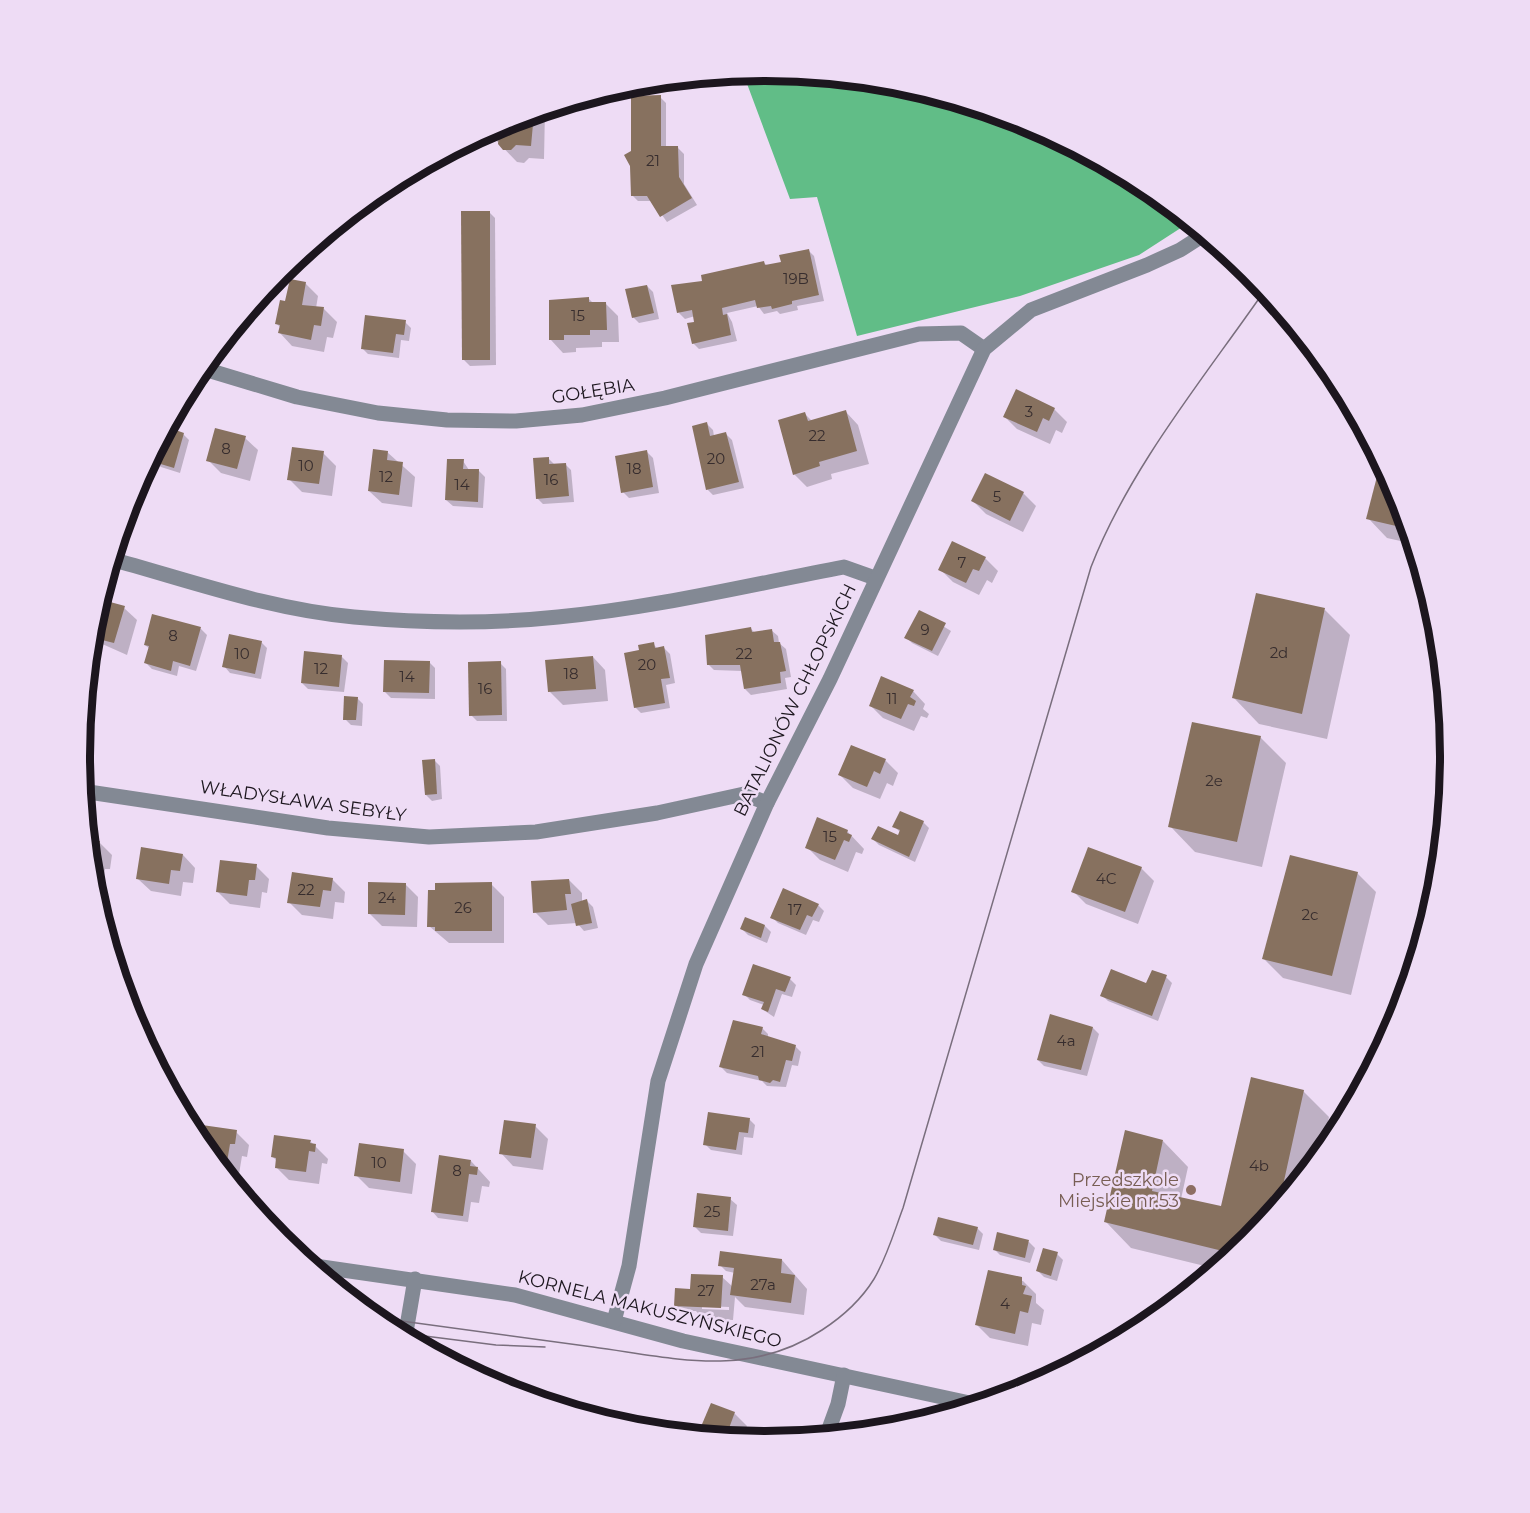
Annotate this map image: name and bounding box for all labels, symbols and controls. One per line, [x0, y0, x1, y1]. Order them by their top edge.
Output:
house number: 21 [646, 151, 660, 170]
house number: 19B [783, 269, 809, 288]
house number: 15 [571, 306, 585, 325]
street label: GOŁĘBIA [550, 374, 636, 408]
house number: 3 [1025, 402, 1033, 421]
house number: 22 [808, 426, 826, 445]
house number: 8 [221, 439, 231, 458]
house number: 20 [707, 449, 725, 468]
house number: 10 [298, 456, 314, 475]
house number: 18 [627, 459, 642, 478]
house number: 12 [379, 467, 393, 486]
house number: 16 [544, 470, 558, 489]
house number: 14 [454, 475, 470, 494]
house number: 5 [993, 487, 1001, 506]
house number: 7 [958, 553, 967, 572]
street label: BATALIONÓW CHŁOPSKICH [729, 580, 861, 820]
house number: 9 [920, 620, 930, 639]
house number: 8 [168, 626, 178, 645]
house number: 2d [1270, 643, 1288, 662]
house number: 10 [234, 644, 250, 663]
house number: 22 [735, 644, 753, 663]
house number: 20 [638, 655, 656, 674]
house number: 12 [314, 659, 328, 678]
house number: 18 [564, 664, 579, 683]
house number: 14 [399, 667, 415, 686]
house number: 16 [478, 679, 492, 698]
house number: 11 [887, 689, 897, 708]
house number: 2e [1205, 771, 1223, 790]
street label: WŁADYSŁAWA SEBYŁY [198, 776, 408, 826]
house number: 15 [823, 827, 837, 846]
house number: 4C [1096, 869, 1117, 888]
house number: 22 [297, 880, 315, 899]
house number: 24 [378, 888, 396, 907]
house number: 26 [454, 898, 472, 917]
house number: 17 [788, 900, 802, 919]
house number: 2c [1302, 905, 1318, 924]
house number: 4a [1056, 1031, 1076, 1050]
house number: 21 [751, 1042, 765, 1061]
house number: 10 [371, 1153, 387, 1172]
house number: 4b [1249, 1156, 1269, 1175]
house number: 8 [452, 1161, 462, 1180]
place label: Przedszkole Miejskie nr.53 [1058, 1169, 1179, 1212]
marker: Przedszkole Miejskie nr.53 [1184, 1183, 1198, 1197]
house number: 25 [703, 1202, 721, 1221]
street label: KORNELA MAKUSZYŃSKIEGO [516, 1266, 784, 1352]
house number: 27a [750, 1275, 776, 1294]
house number: 27 [697, 1281, 715, 1300]
house number: 4 [1000, 1294, 1010, 1313]

